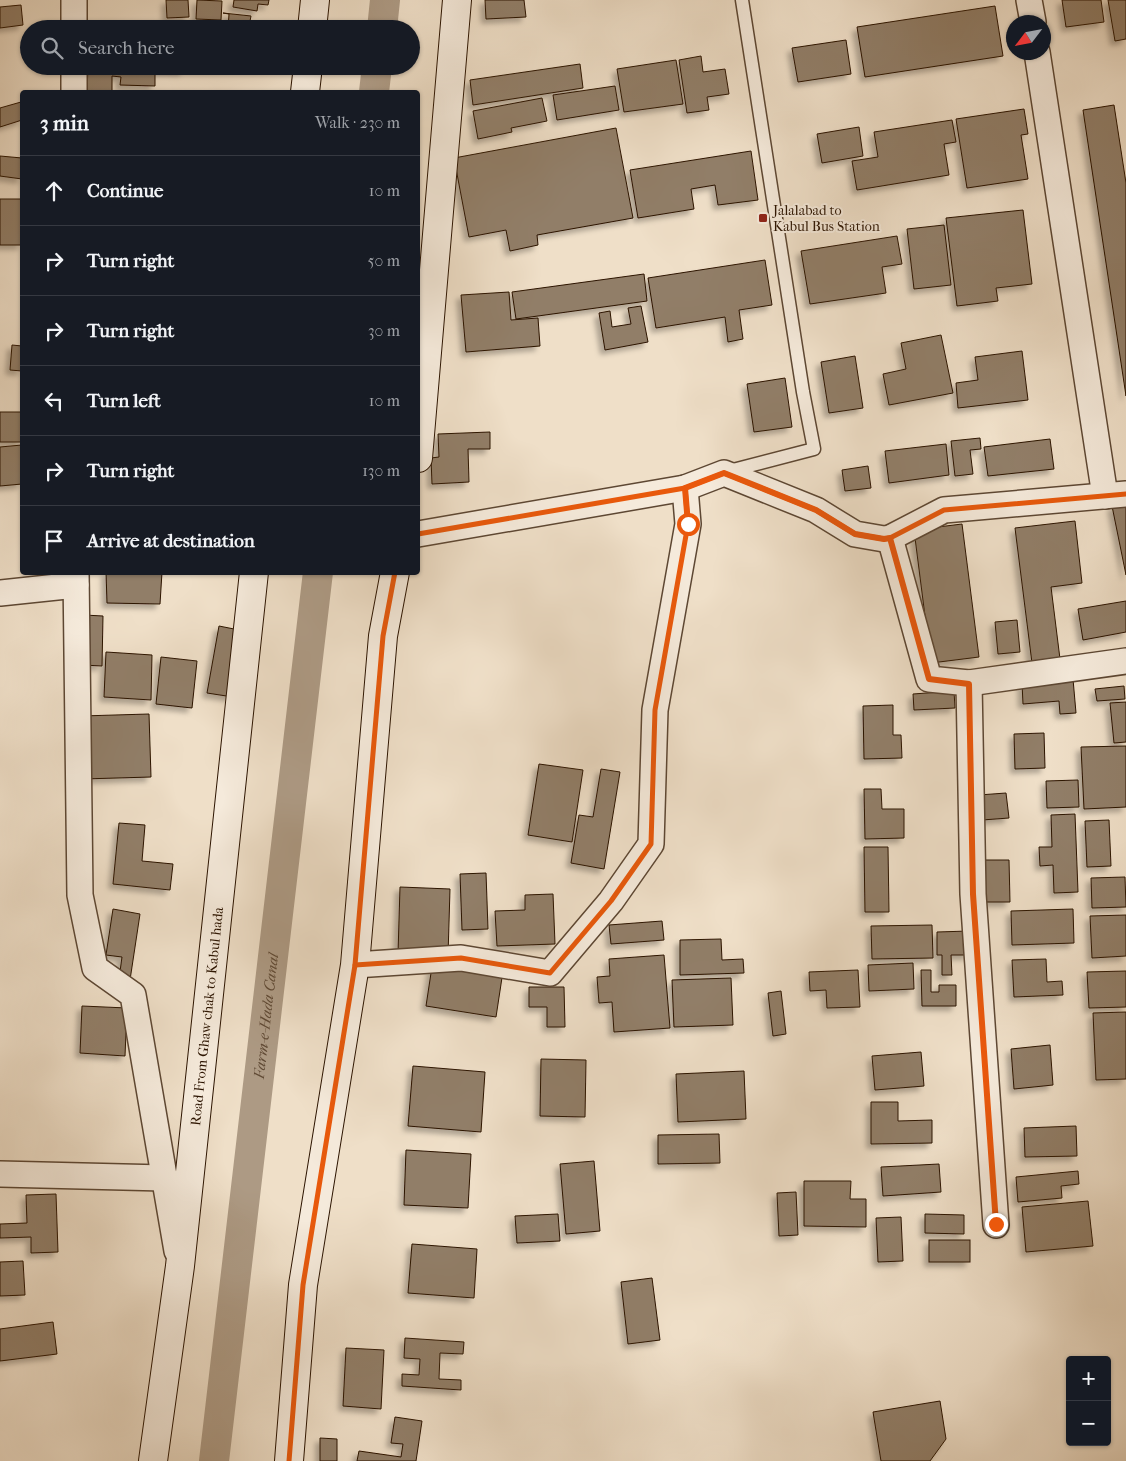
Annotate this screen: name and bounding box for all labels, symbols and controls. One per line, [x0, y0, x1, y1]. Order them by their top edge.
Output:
north arrow [1006, 15, 1051, 60]
search box [20, 20, 420, 75]
icon: search [38, 34, 66, 62]
text: Search here [78, 37, 174, 59]
text: 3 min [40, 111, 89, 135]
text: Walk · 230 m [315, 113, 400, 132]
icon: ahead [40, 177, 68, 205]
text: Continue [87, 180, 163, 202]
text: 10 m [369, 181, 400, 200]
place label: Jalalabad to Kabul Bus Station [772, 202, 880, 235]
marker: Jalalabad to Kabul Bus Station [757, 212, 769, 224]
icon: right [40, 247, 68, 275]
text: Turn right [87, 250, 174, 272]
text: 50 m [368, 251, 400, 270]
icon: right [40, 317, 68, 345]
text: Turn right [87, 320, 174, 342]
text: 30 m [368, 321, 400, 340]
icon: left [40, 387, 68, 415]
text: Turn left [87, 390, 161, 412]
text: 10 m [369, 391, 400, 410]
icon: right [40, 457, 68, 485]
text: Turn right [87, 460, 174, 482]
text: 130 m [362, 461, 400, 480]
route start [677, 513, 700, 536]
icon: arrive [40, 527, 68, 555]
text: Arrive at destination [87, 530, 255, 552]
street label: Road From Ghaw chak to Kabul hada [187, 906, 227, 1127]
water label: Farm-e-Hada Canal [250, 950, 283, 1081]
route end [985, 1213, 1008, 1236]
map controls [1066, 1356, 1111, 1446]
button: + [1066, 1356, 1111, 1401]
button: − [1066, 1401, 1111, 1446]

